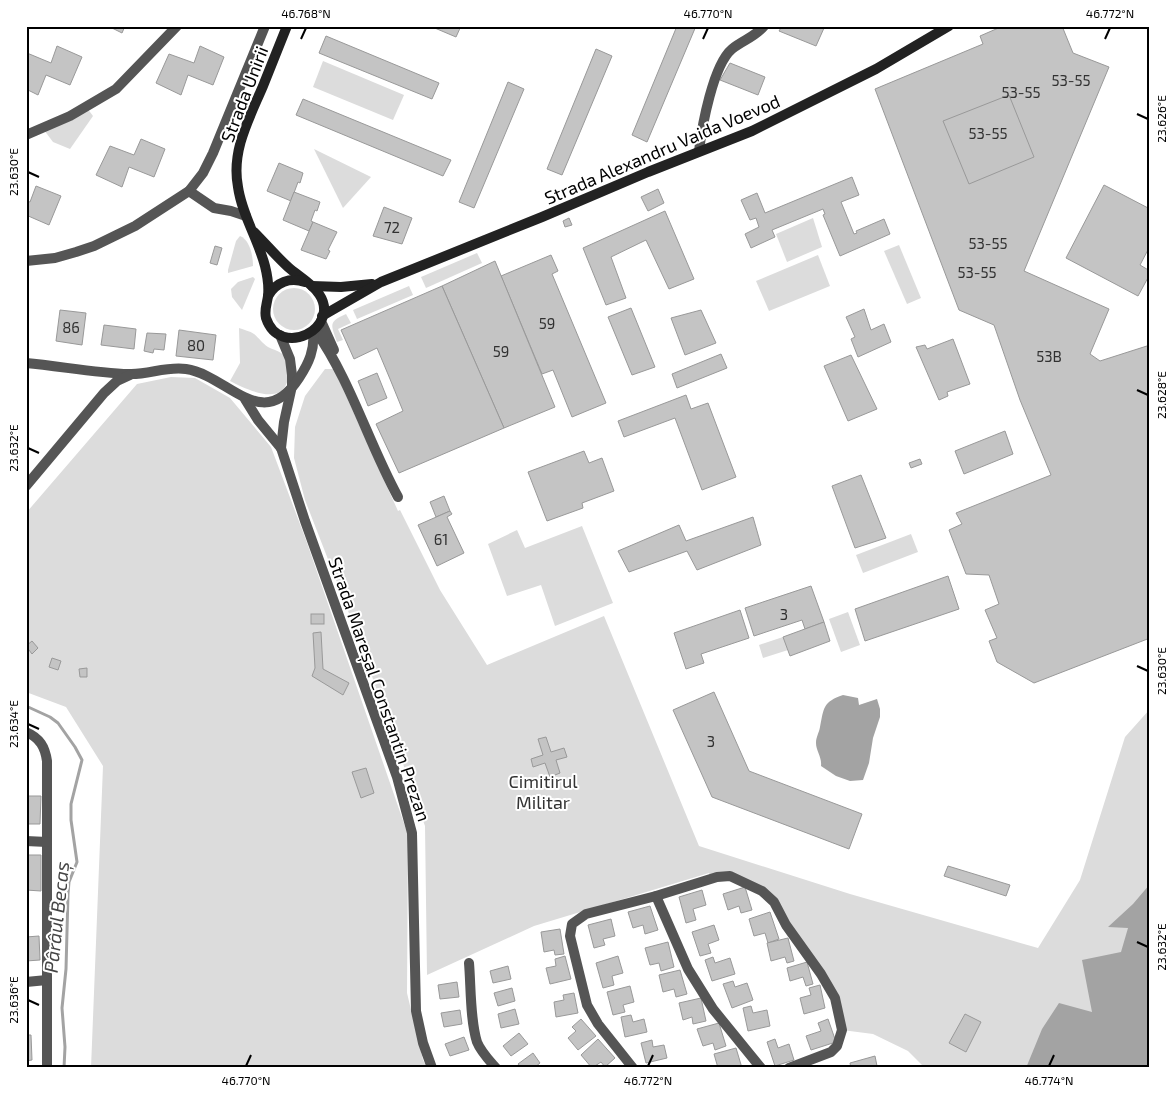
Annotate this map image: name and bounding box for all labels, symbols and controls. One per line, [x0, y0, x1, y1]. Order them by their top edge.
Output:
text: 46.768°N [281, 6, 331, 20]
text: 46.770°N [684, 6, 732, 20]
text: 46.772°N [1086, 6, 1134, 20]
street label: Strada Unirii [216, 43, 272, 145]
house number: 53-55 [1051, 71, 1091, 89]
house number: 53-55 [1001, 83, 1041, 101]
street label: Strada Alexandru Vaida Voevod [541, 89, 783, 209]
text: 23.626°E [1154, 95, 1168, 143]
house number: 53-55 [968, 124, 1008, 142]
text: 23.630°E [6, 148, 20, 196]
house number: 72 [384, 218, 400, 236]
house number: 53-55 [968, 234, 1008, 252]
house number: 53-55 [957, 263, 997, 281]
house number: 59 [539, 314, 555, 332]
house number: 86 [62, 318, 80, 336]
house number: 80 [187, 336, 205, 354]
house number: 59 [493, 342, 509, 360]
house number: 53B [1036, 347, 1062, 365]
text: 23.628°E [1154, 371, 1168, 419]
text: 23.632°E [6, 424, 20, 472]
house number: 61 [434, 530, 448, 548]
street label: Strada Mareșal Constantin Prezan [323, 554, 436, 824]
house number: 3 [780, 605, 788, 623]
text: 23.630°E [1154, 647, 1168, 695]
text: 23.634°E [6, 700, 20, 748]
house number: 3 [707, 732, 715, 750]
park label: Cimitirul Militar [508, 770, 578, 813]
water label: Pârâul Becaș [39, 860, 75, 974]
text: 23.632°E [1154, 923, 1168, 971]
text: 23.636°E [6, 976, 20, 1024]
text: 46.770°N [222, 1073, 270, 1087]
text: 46.772°N [624, 1073, 672, 1087]
text: 46.774°N [1024, 1073, 1074, 1087]

